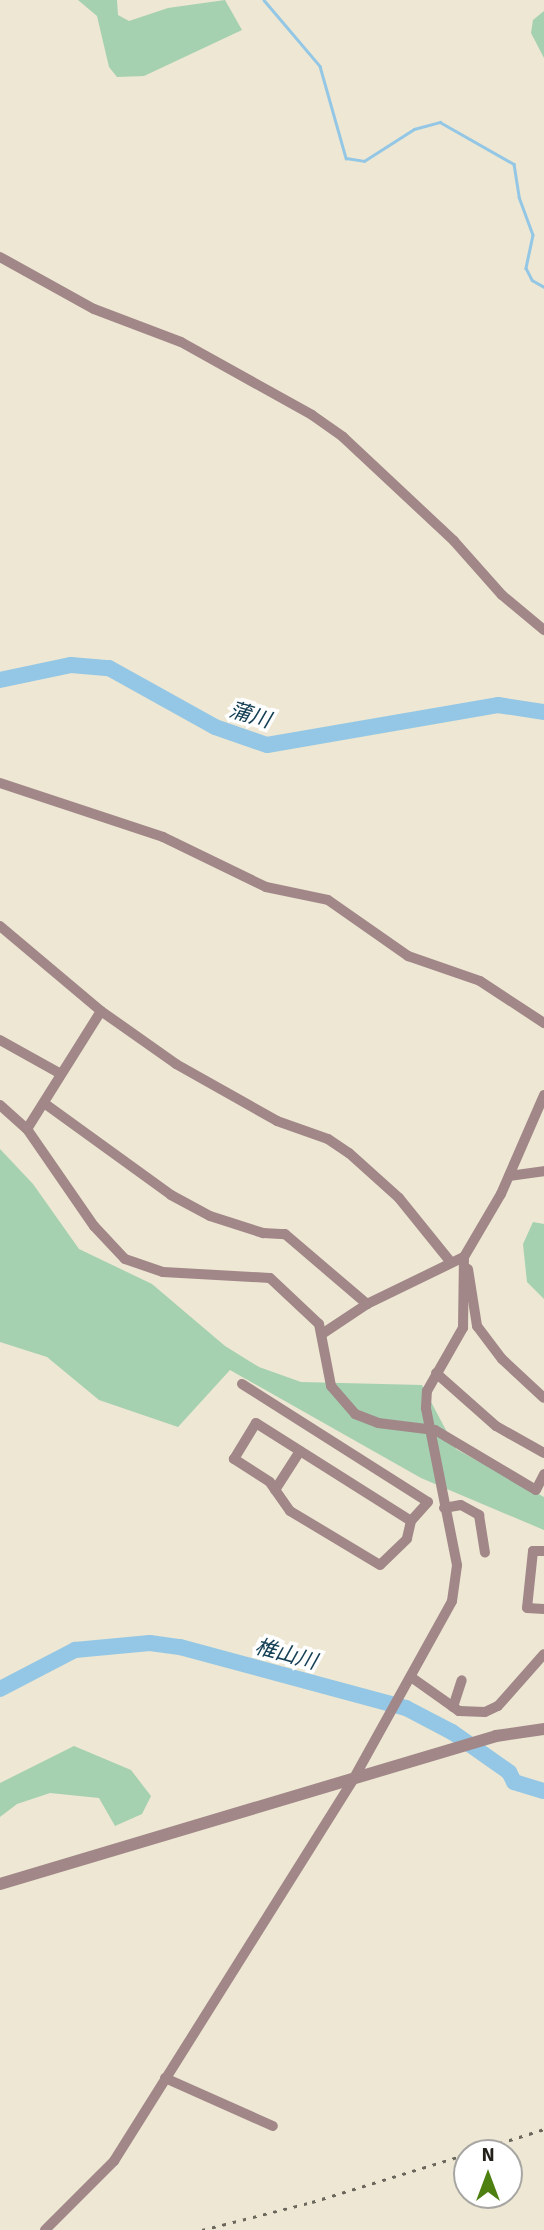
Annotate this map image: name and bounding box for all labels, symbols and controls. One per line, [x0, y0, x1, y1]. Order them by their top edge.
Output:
water label: 蒲川 [226, 697, 274, 733]
water label: 椎山川 [252, 1634, 320, 1674]
north arrow [453, 2139, 523, 2209]
text: N [481, 2143, 495, 2167]

